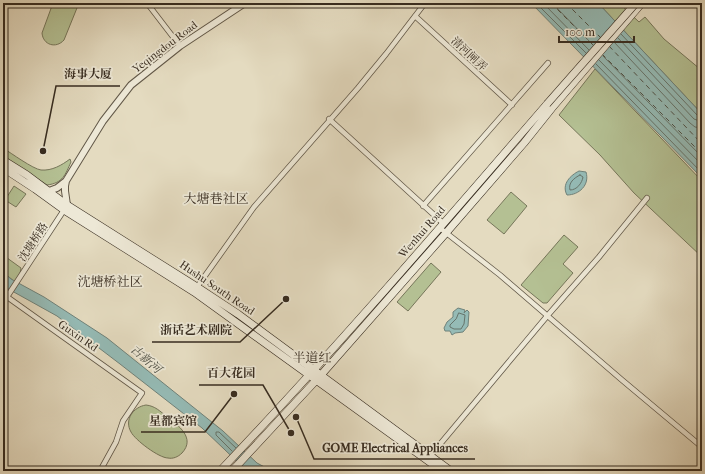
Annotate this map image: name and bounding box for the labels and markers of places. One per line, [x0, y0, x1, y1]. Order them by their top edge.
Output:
callout: 海事大厦 [56, 62, 120, 86]
callout: 浙话艺术剧院 [152, 318, 240, 342]
callout: 百大花园 [199, 361, 263, 385]
callout: 星都宾馆 [141, 408, 205, 432]
callout: GOME Electrical Appliances [314, 435, 475, 459]

